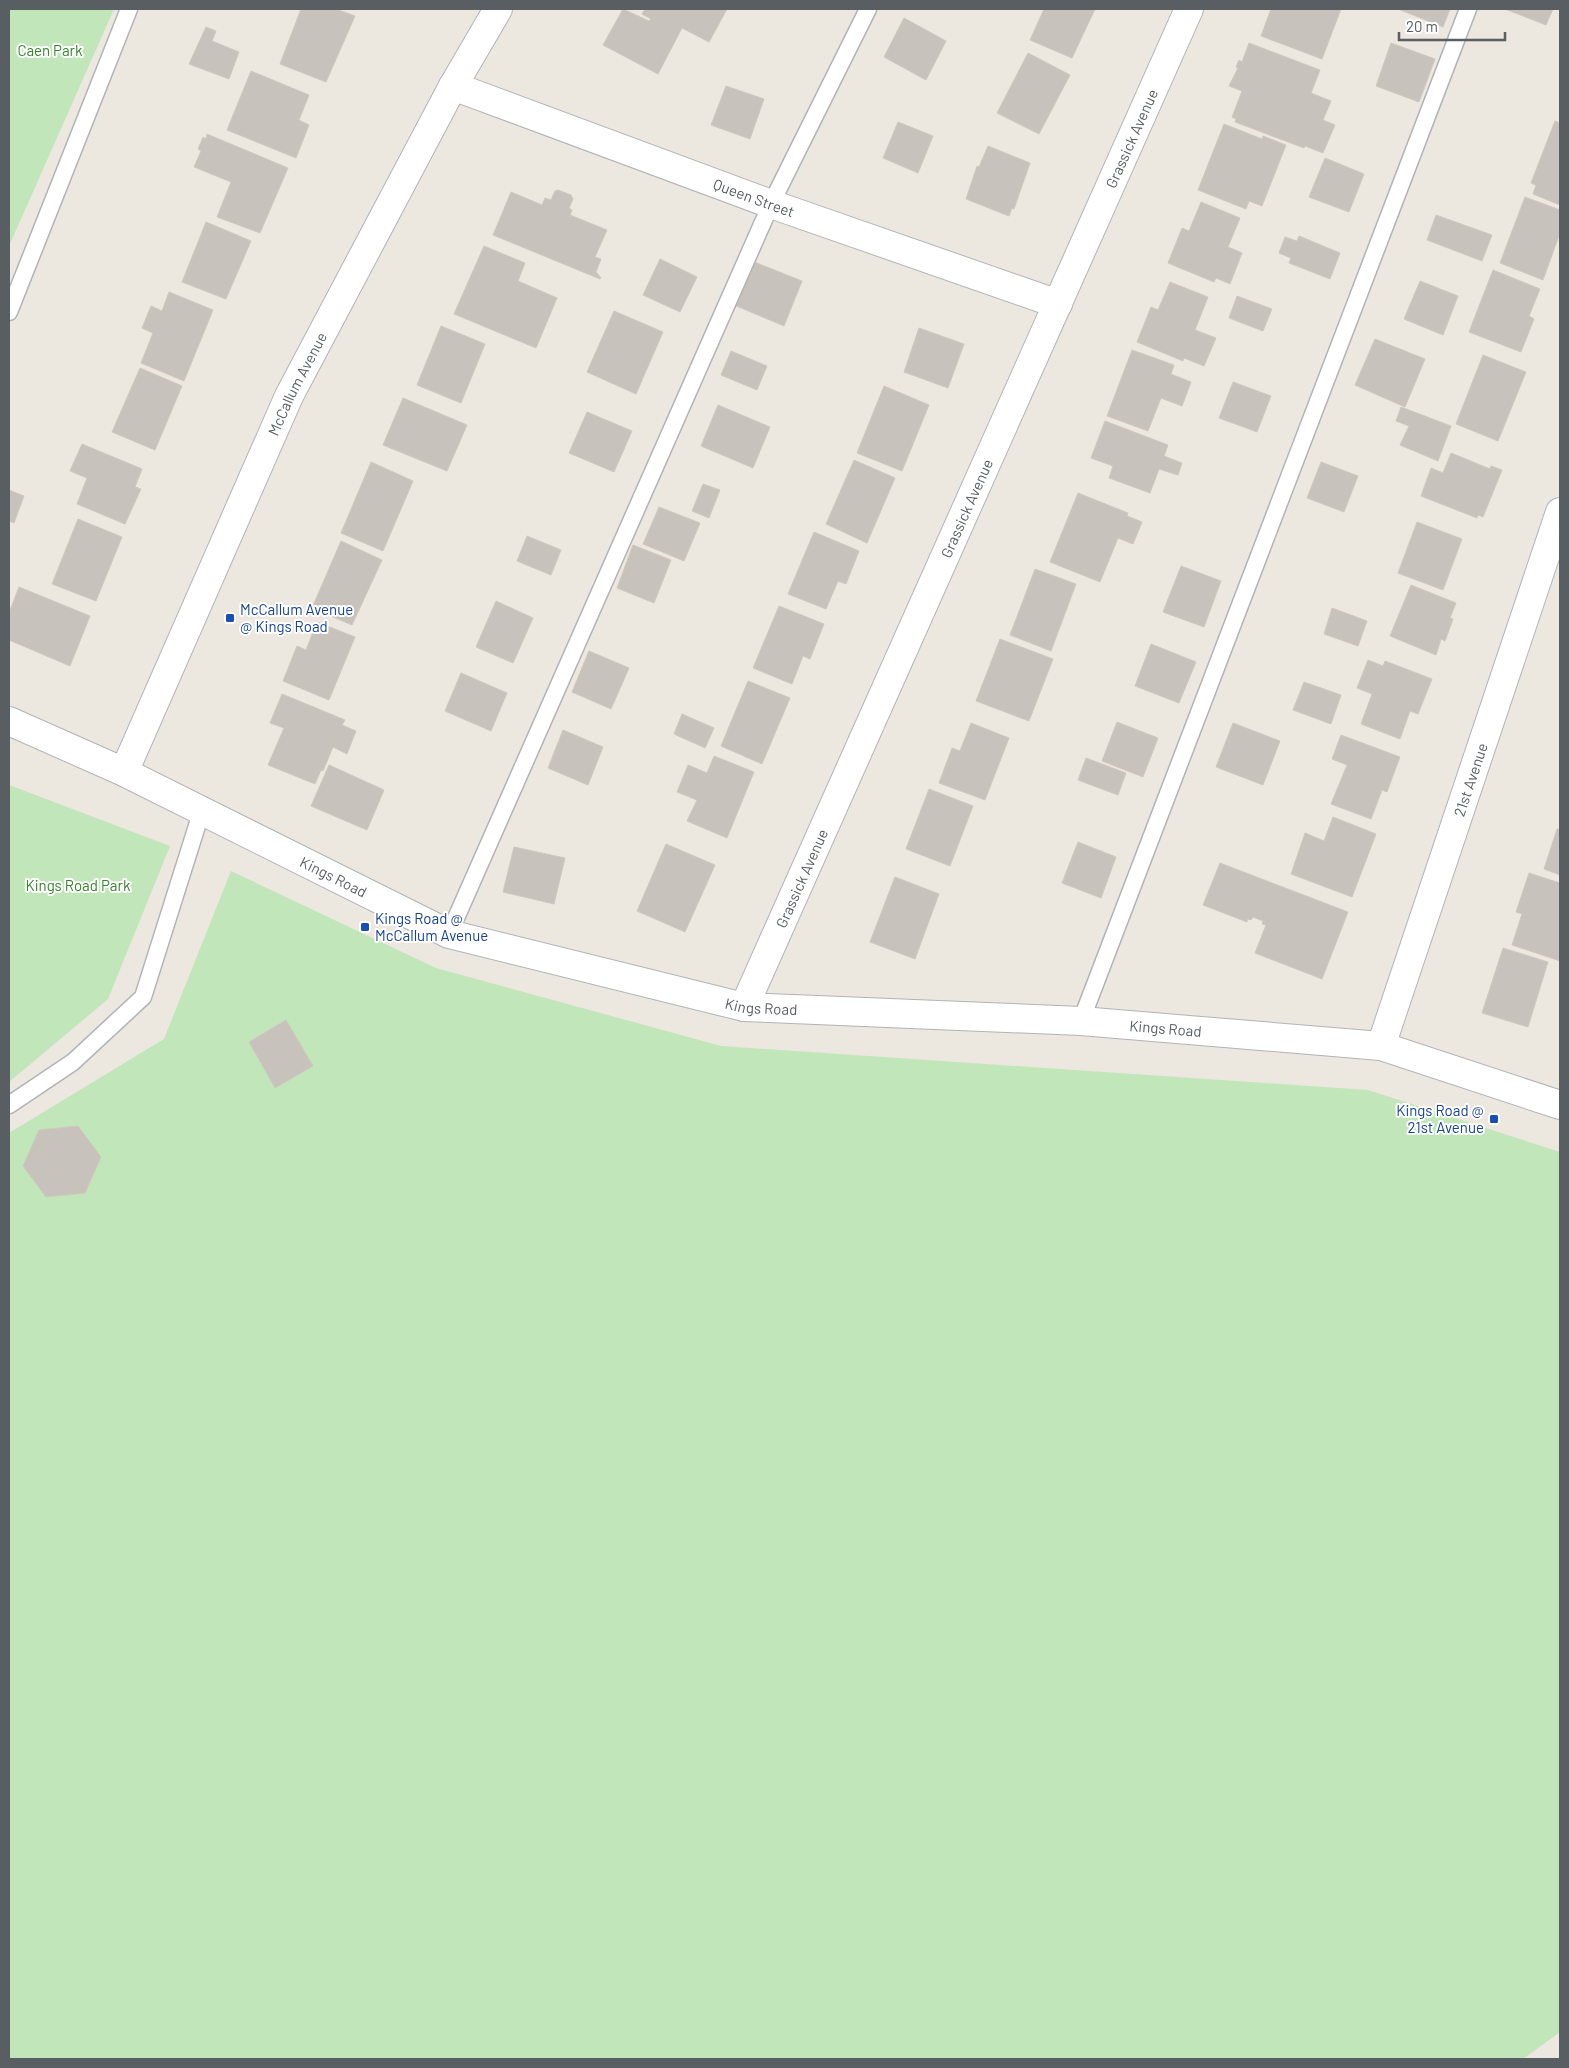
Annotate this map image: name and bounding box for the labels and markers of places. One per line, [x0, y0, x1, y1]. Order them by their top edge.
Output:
place label: McCallum Avenue @ Kings Road [240, 600, 353, 635]
marker: McCallum Avenue @ Kings Road [224, 612, 236, 624]
place label: Kings Road @ McCallum Avenue [375, 909, 488, 944]
marker: Kings Road @ McCallum Avenue [359, 921, 371, 933]
place label: Kings Road @ 21st Avenue [1396, 1101, 1484, 1136]
marker: Kings Road @ 21st Avenue [1488, 1113, 1500, 1125]

